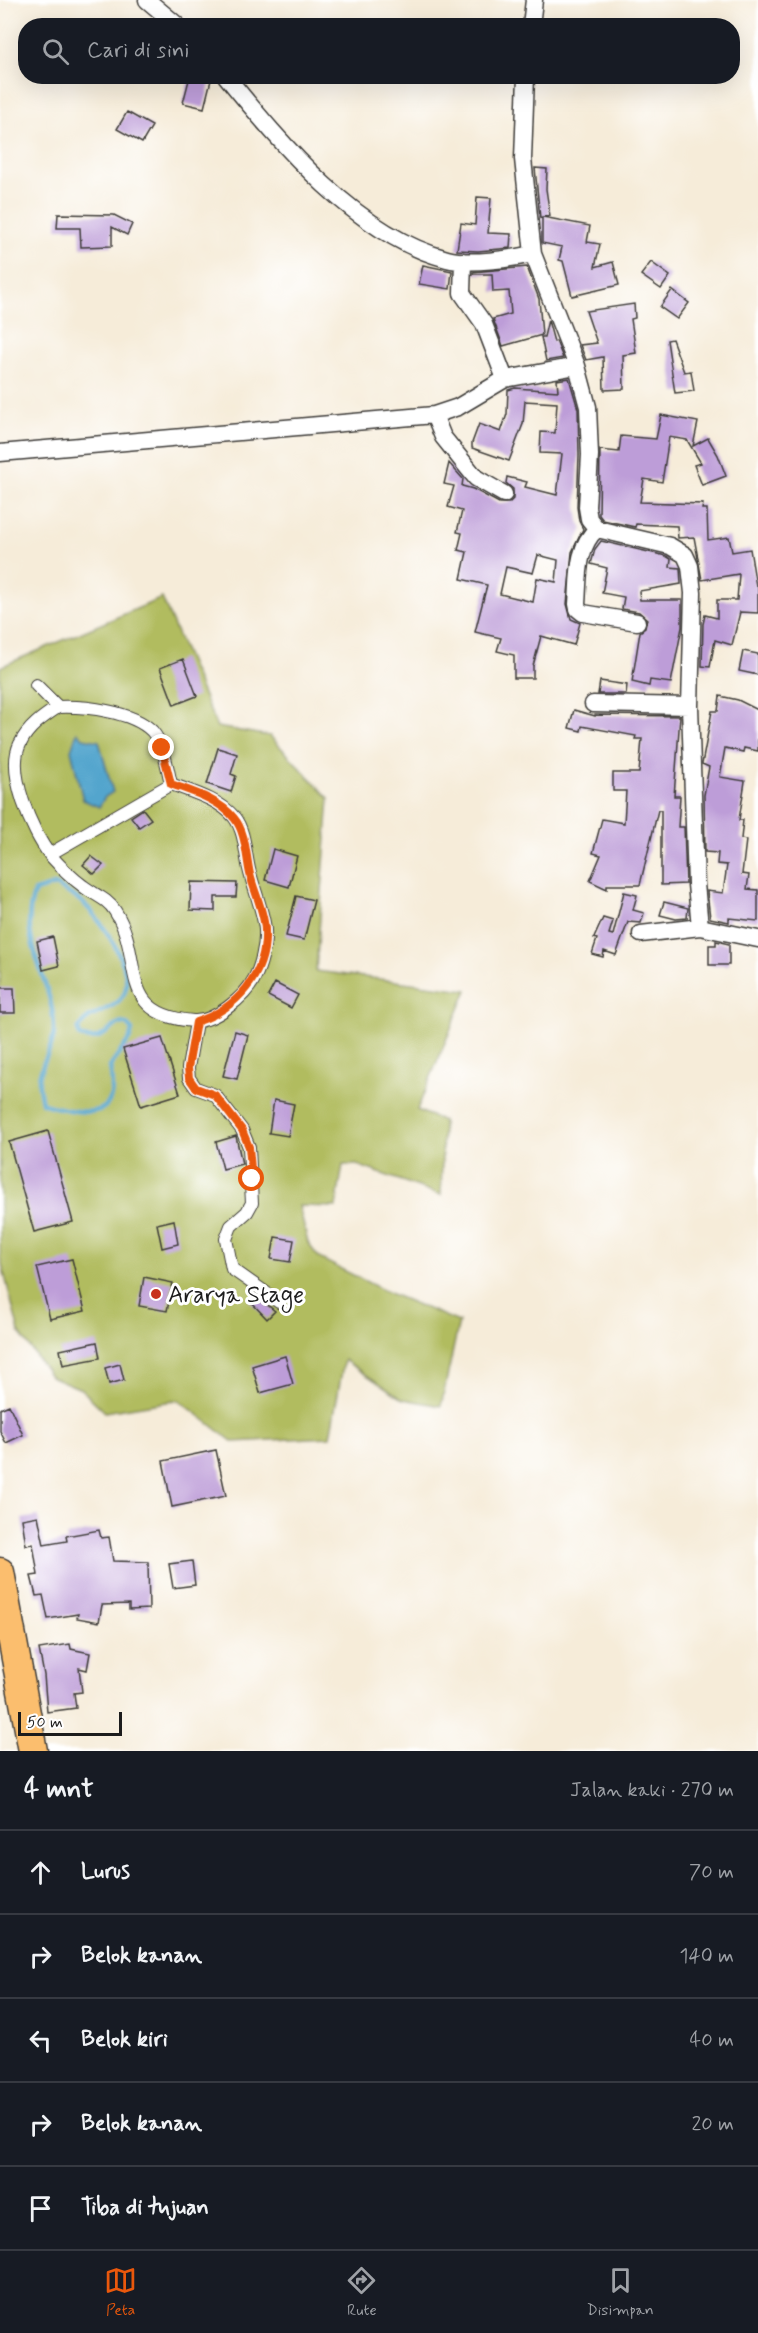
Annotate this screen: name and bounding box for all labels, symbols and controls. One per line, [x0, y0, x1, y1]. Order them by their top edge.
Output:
search box [18, 18, 740, 84]
icon: search [39, 35, 72, 68]
text: Cari di sini [87, 37, 189, 65]
route end [148, 734, 174, 760]
route start [238, 1165, 264, 1191]
place label: Ararya Stage [168, 1280, 304, 1313]
marker: Ararya Stage [149, 1287, 163, 1301]
scale bar [18, 1709, 122, 1736]
text: 50 m [27, 1712, 63, 1733]
text: 4 mnt [24, 1773, 94, 1807]
text: Jalan kaki · 270 m [570, 1777, 734, 1804]
icon: ahead [24, 1856, 57, 1889]
text: Lurus [81, 1858, 130, 1886]
text: 70 m [689, 1859, 734, 1886]
icon: right [24, 1940, 57, 1973]
text: Belok kanan [81, 1942, 202, 1970]
text: 140 m [680, 1943, 734, 1970]
icon: left [24, 2024, 57, 2057]
text: Belok kiri [81, 2026, 168, 2054]
text: 40 m [690, 2027, 734, 2054]
icon: right [24, 2108, 57, 2141]
text: Belok kanan [81, 2110, 202, 2138]
text: 20 m [691, 2111, 734, 2138]
icon: arrive [24, 2192, 57, 2225]
text: Tiba di tujuan [81, 2194, 209, 2222]
tab: Peta [104, 2264, 137, 2321]
tab: Rute [345, 2264, 378, 2321]
tab: Disimpan [587, 2264, 654, 2321]

